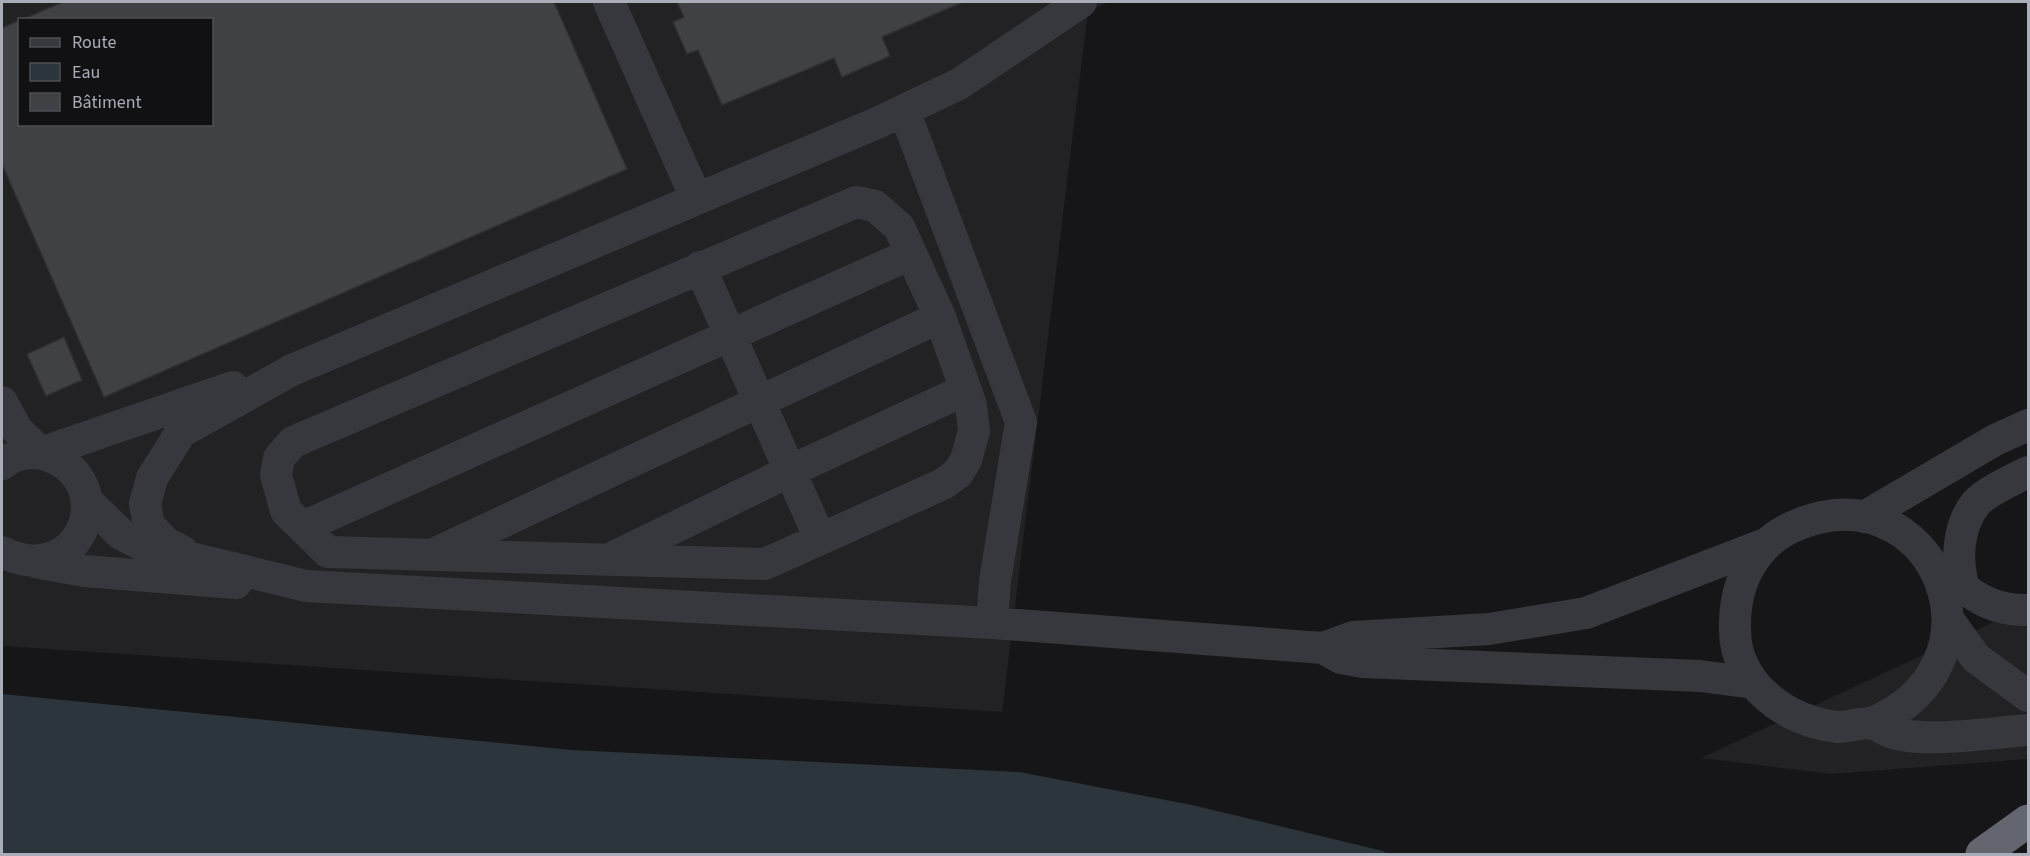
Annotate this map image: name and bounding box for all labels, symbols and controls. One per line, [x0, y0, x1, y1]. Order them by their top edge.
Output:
legend [18, 18, 213, 126]
text: Route [72, 30, 116, 55]
text: Eau [72, 60, 100, 85]
text: Bâtiment [72, 90, 142, 115]

